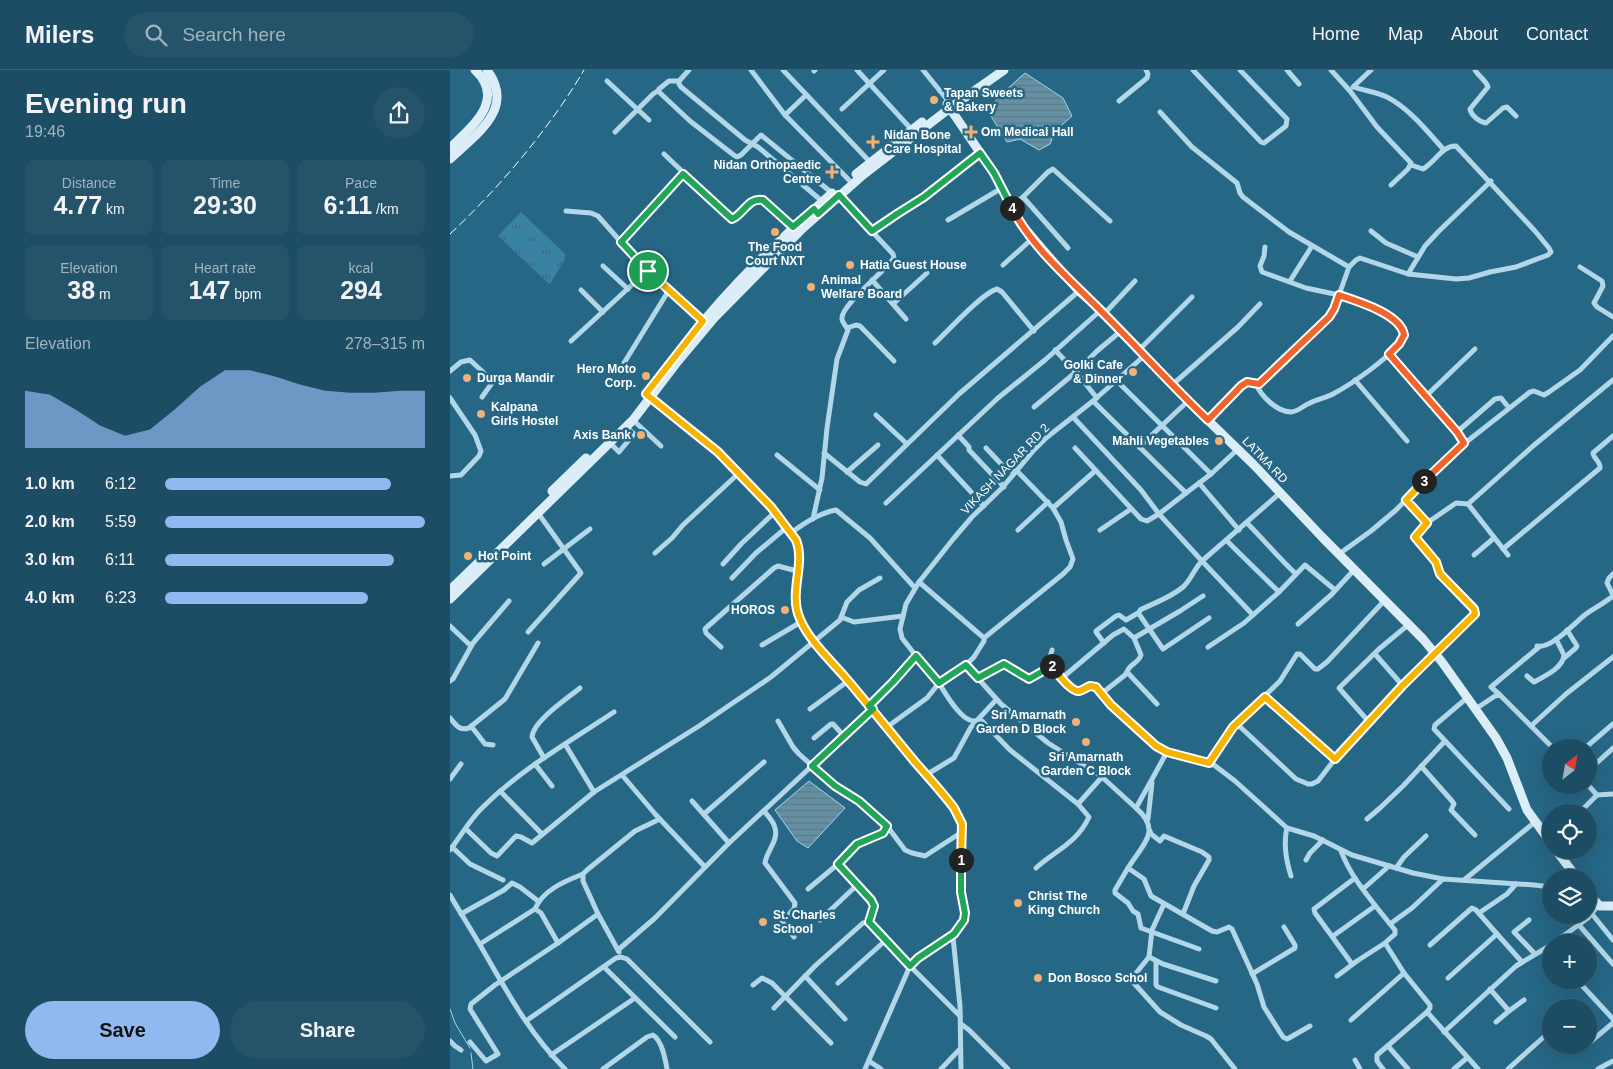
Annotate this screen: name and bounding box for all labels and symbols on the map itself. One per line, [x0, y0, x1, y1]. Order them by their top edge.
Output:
place label: Tapan Sweets & Bakery [944, 86, 1023, 114]
marker: Tapan Sweets & Bakery [928, 94, 940, 106]
place label: Om Medical Hall [981, 125, 1074, 139]
marker: Om Medical Hall [965, 126, 977, 138]
place label: Nidan Bone Care Hospital [884, 128, 961, 156]
marker: Nidan Bone Care Hospital [866, 135, 880, 149]
place label: Nidan Orthopaedic Centre [714, 158, 821, 186]
marker: Nidan Orthopaedic Centre [825, 165, 839, 179]
pin: 4 [1000, 196, 1024, 220]
marker: The Food Court NXT [769, 226, 781, 238]
place label: The Food Court NXT [745, 240, 805, 268]
pin [627, 250, 669, 292]
place label: Hatia Guest House [860, 258, 967, 272]
marker: Hatia Guest House [844, 259, 856, 271]
place label: Animal Welfare Board [821, 273, 902, 301]
marker: Animal Welfare Board [805, 281, 817, 293]
place label: Golki Cafe & Dinner [1064, 358, 1123, 386]
place label: Hero Moto Corp. [577, 362, 636, 390]
marker: Golki Cafe & Dinner [1127, 366, 1139, 378]
marker: Hero Moto Corp. [640, 370, 652, 382]
place label: Durga Mandir [477, 371, 555, 385]
marker: Durga Mandir [461, 372, 473, 384]
place label: Kalpana Girls Hostel [491, 400, 558, 428]
marker: Kalpana Girls Hostel [475, 408, 487, 420]
street label: VIKASH NAGAR RD 2 [958, 420, 1052, 517]
place label: Axis Bank [573, 428, 631, 442]
marker: Axis Bank [635, 429, 647, 441]
place label: Mahli Vegetables [1112, 434, 1209, 448]
street label: LATMA RD [1239, 434, 1291, 486]
marker: Mahli Vegetables [1213, 435, 1225, 447]
pin: 3 [1412, 468, 1436, 494]
place label: Hot Point [478, 549, 531, 563]
marker: Hot Point [462, 550, 474, 562]
place label: HOROS [731, 603, 775, 617]
marker: HOROS [779, 604, 791, 616]
pin: 2 [1040, 654, 1064, 678]
place label: Sri Amarnath Garden D Block [976, 708, 1066, 736]
marker: Sri Amarnath Garden D Block [1070, 716, 1082, 728]
marker: Sri Amarnath Garden C Block [1080, 736, 1092, 748]
north arrow [1542, 739, 1598, 794]
place label: Sri Amarnath Garden C Block [1041, 750, 1131, 778]
pin: 1 [948, 848, 974, 872]
place label: Christ The King Church [1028, 889, 1100, 917]
marker: Christ The King Church [1012, 897, 1024, 909]
place label: St. Charles School [773, 908, 836, 936]
marker: St. Charles School [757, 916, 769, 928]
place label: Don Bosco Schol [1048, 971, 1147, 985]
marker: Don Bosco Schol [1032, 972, 1044, 984]

